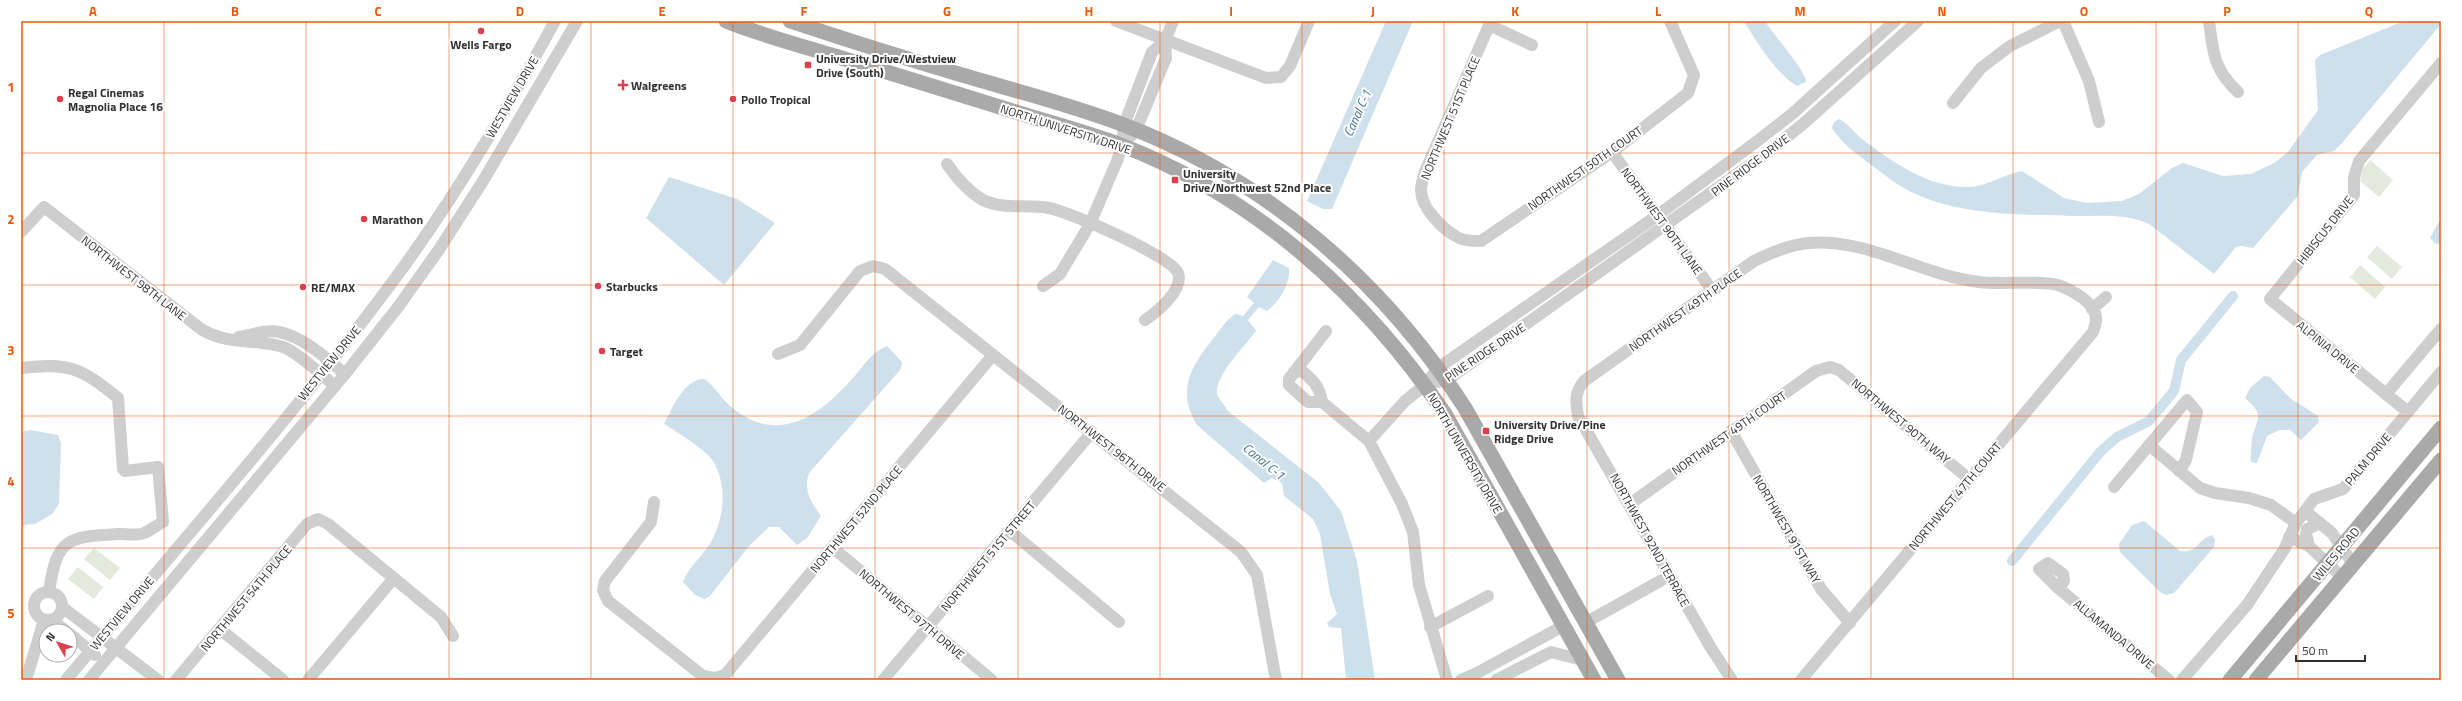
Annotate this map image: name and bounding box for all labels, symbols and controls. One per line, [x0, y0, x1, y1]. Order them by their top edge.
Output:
text: A [89, 1, 97, 21]
text: B [231, 1, 239, 21]
text: C [374, 1, 382, 21]
text: D [516, 1, 524, 21]
text: E [658, 1, 666, 21]
text: F [801, 1, 808, 21]
text: G [943, 1, 951, 21]
text: H [1085, 1, 1093, 21]
text: I [1229, 1, 1233, 21]
text: J [1371, 1, 1375, 21]
text: K [1511, 1, 1519, 21]
text: L [1655, 1, 1661, 21]
text: M [1794, 1, 1806, 21]
text: N [1937, 1, 1947, 21]
text: O [2080, 1, 2088, 21]
text: P [2223, 1, 2231, 21]
text: Q [2365, 1, 2373, 21]
marker: Wells Fargo [476, 26, 486, 36]
place label: Wells Fargo [450, 35, 512, 54]
place label: University Drive/Westview Drive (South) [816, 49, 956, 82]
street label: WESTVIEW DRIVE [481, 52, 543, 141]
street label: NORTHWEST 51ST PLACE [1415, 53, 1485, 183]
marker: University Drive/Westview Drive (South) [803, 60, 813, 70]
place label: Walgreens [631, 76, 687, 95]
text: 1 [7, 77, 15, 97]
marker: Walgreens [618, 80, 628, 90]
place label: Regal Cinemas Magnolia Place 16 [68, 83, 163, 116]
water label: Canal C-1 [1338, 86, 1376, 140]
place label: Pollo Tropical [741, 90, 811, 109]
marker: Regal Cinemas Magnolia Place 16 [55, 94, 65, 104]
marker: Pollo Tropical [728, 94, 738, 104]
street label: NORTH UNIVERSITY DRIVE [998, 99, 1134, 159]
street label: NORTHWEST 50TH COURT [1524, 121, 1647, 215]
street label: PINE RIDGE DRIVE [1707, 129, 1794, 201]
street label: NORTHWEST 90TH LANE [1617, 163, 1708, 279]
place label: University Drive/Northwest 52nd Place [1183, 164, 1331, 197]
marker: University Drive/Northwest 52nd Place [1170, 175, 1180, 185]
street label: HIBISCUS DRIVE [2292, 191, 2358, 269]
text: 2 [7, 209, 15, 229]
place label: Marathon [372, 210, 423, 229]
marker: Marathon [359, 214, 369, 224]
street label: NORTHWEST 98TH LANE [78, 231, 191, 325]
street label: NORTHWEST 49TH PLACE [1625, 264, 1746, 356]
place label: Starbucks [606, 277, 658, 296]
place label: RE/MAX [311, 278, 355, 297]
marker: Starbucks [593, 281, 603, 291]
marker: RE/MAX [298, 282, 308, 292]
street label: ALPINIA DRIVE [2293, 316, 2364, 378]
street label: PINE RIDGE DRIVE [1441, 318, 1530, 386]
street label: WESTVIEW DRIVE [293, 321, 365, 405]
text: 3 [7, 340, 15, 360]
place label: Target [610, 342, 644, 361]
marker: Target [597, 346, 607, 356]
street label: NORTHWEST 90TH WAY [1847, 374, 1955, 469]
street label: NORTHWEST 49TH COURT [1668, 386, 1791, 480]
street label: NORTH UNIVERSITY DRIVE [1423, 389, 1508, 517]
street label: NORTHWEST 96TH DRIVE [1054, 400, 1170, 497]
place label: University Drive/Pine Ridge Drive [1494, 415, 1606, 448]
marker: University Drive/Pine Ridge Drive [1481, 426, 1491, 436]
street label: PALM DRIVE [2340, 428, 2396, 490]
street label: NORTHWEST 47TH COURT [1904, 437, 2007, 554]
water label: Canal C-1 [1239, 438, 1289, 484]
street label: NORTHWEST 52ND PLACE [805, 461, 907, 577]
street label: NORTHWEST 92ND TERRACE [1605, 470, 1695, 611]
text: 4 [7, 471, 15, 491]
street label: NORTHWEST 91ST WAY [1748, 471, 1826, 587]
street label: NORTHWEST 51ST STREET [936, 496, 1040, 615]
street label: WILES ROAD [2308, 523, 2364, 585]
street label: NORTHWEST 54TH PLACE [196, 540, 297, 655]
street label: NORTHWEST 97TH DRIVE [855, 564, 969, 664]
street label: WESTVIEW DRIVE [85, 572, 159, 654]
street label: ALLAMANDA DRIVE [2070, 595, 2159, 674]
text: 5 [7, 603, 15, 623]
north arrow [38, 623, 78, 663]
text: N [42, 629, 59, 645]
scale bar [2296, 637, 2365, 663]
text: 50 m [2302, 641, 2328, 660]

